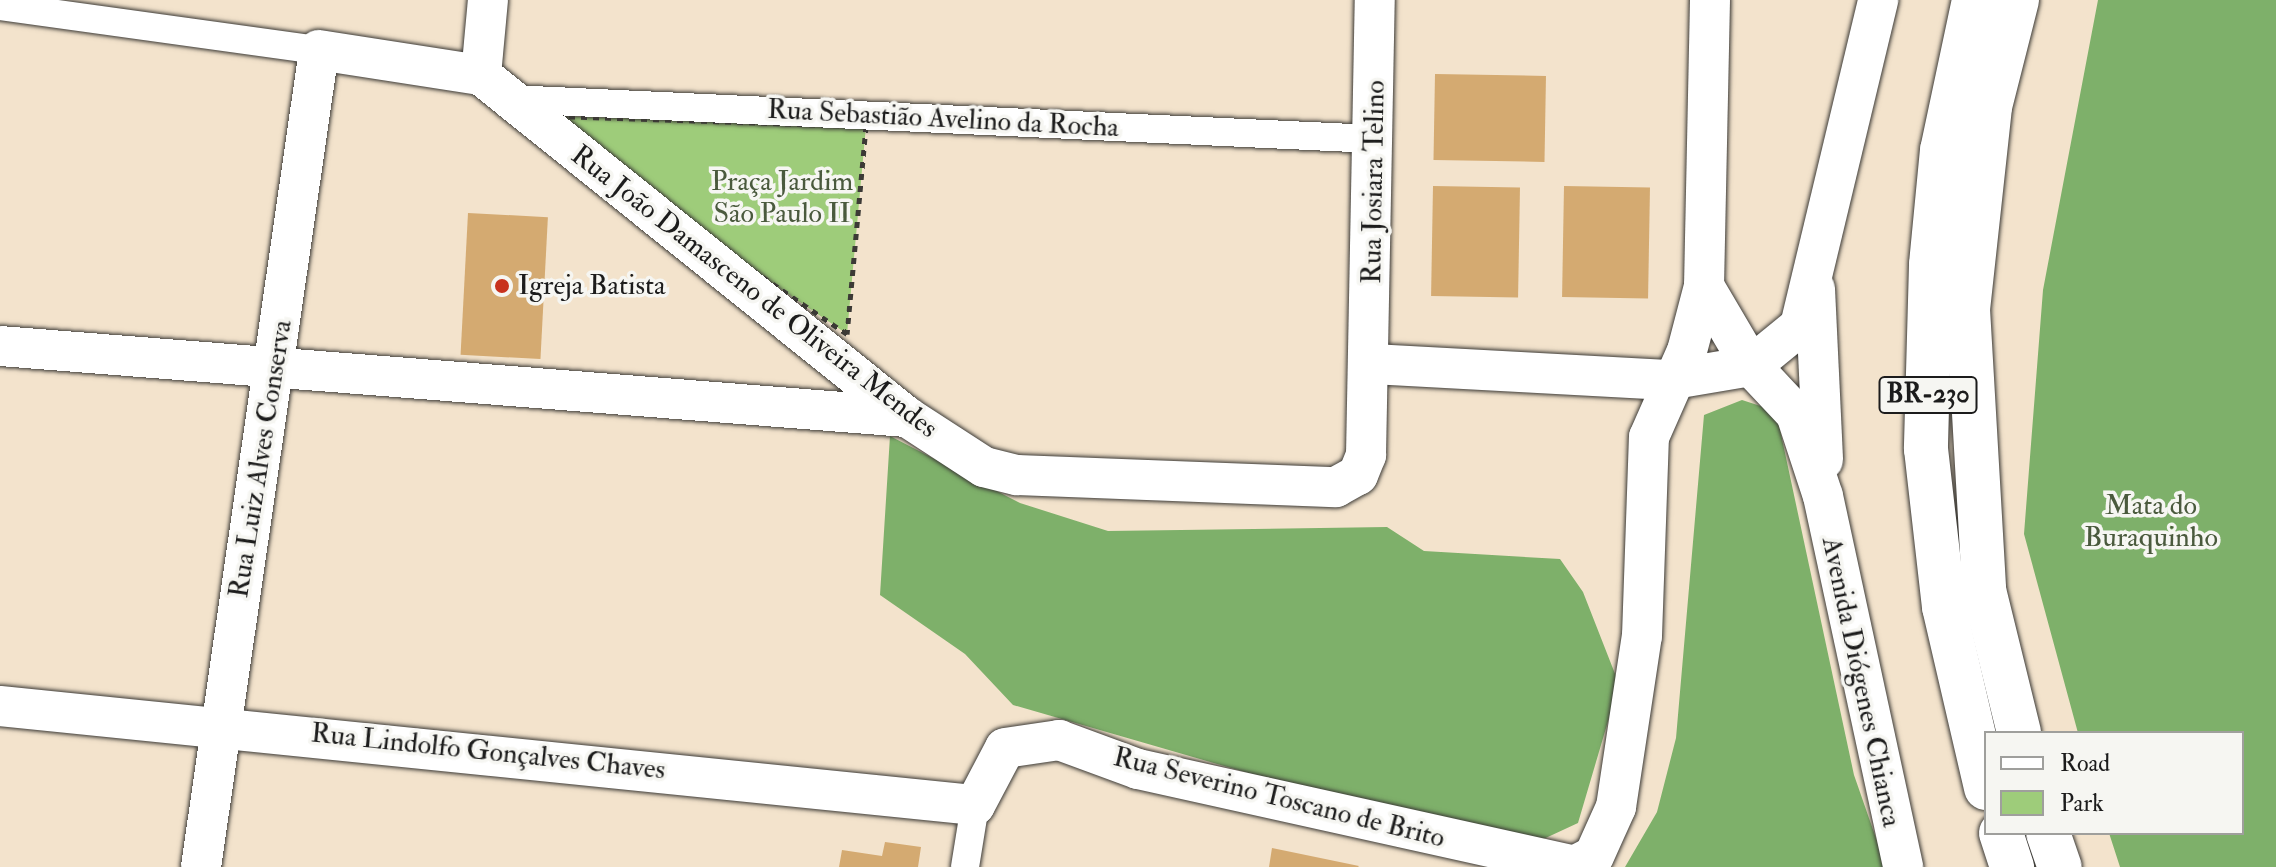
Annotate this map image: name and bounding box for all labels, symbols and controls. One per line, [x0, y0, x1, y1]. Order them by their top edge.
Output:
street label: Rua Josiara Telino [1355, 80, 1393, 284]
street label: Rua Sebastião Avelino da Rocha [766, 93, 1120, 145]
street label: Rua João Damasceno de Oliveira Mendes [564, 138, 944, 446]
park label: Praça Jardim São Paulo II [711, 165, 853, 231]
place label: Igreja Batista [518, 269, 666, 303]
marker: Igreja Batista [493, 277, 511, 295]
street label: Rua Luiz Alves Conserva [222, 318, 300, 600]
road number: BR-230 [1878, 373, 1978, 417]
park label: Mata do Buraquinho [2084, 489, 2218, 555]
street label: Avenida Diógenes Chianca [1814, 534, 1908, 830]
street label: Rua Lindolfo Gonçalves Chaves [309, 717, 667, 787]
legend [1984, 731, 2244, 835]
street label: Rua Severino Toscano de Brito [1110, 741, 1448, 855]
text: Road [2060, 748, 2110, 779]
text: Park [2060, 788, 2104, 819]

